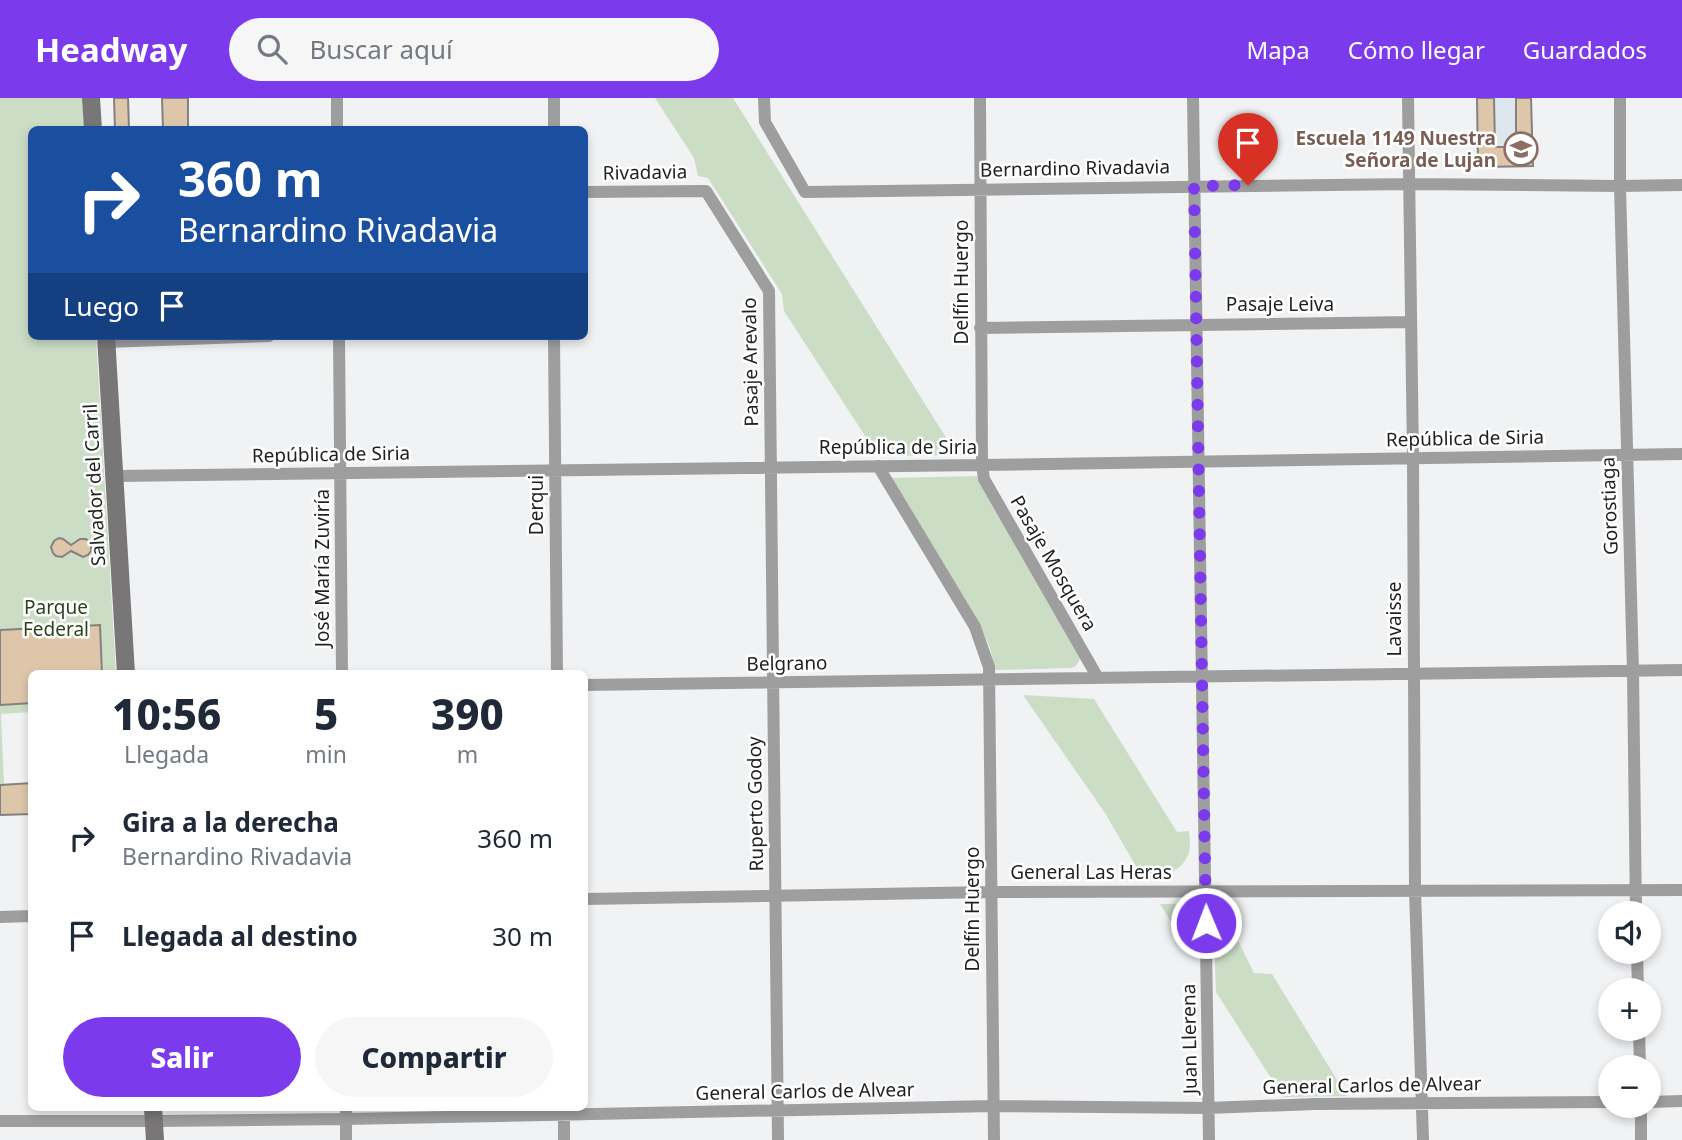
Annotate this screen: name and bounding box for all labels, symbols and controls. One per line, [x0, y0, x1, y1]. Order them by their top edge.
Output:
search box [229, 18, 719, 81]
text: Headway [35, 27, 187, 72]
icon: search [253, 30, 291, 68]
text: Buscar aquí [309, 31, 453, 67]
text: Mapa [1246, 33, 1310, 66]
text: Cómo llegar [1348, 33, 1485, 66]
text: Guardados [1523, 33, 1647, 66]
pin [1218, 113, 1278, 185]
icon: arrive [1229, 124, 1267, 162]
place label: Escuela 1149 Nuestra Señora de Lujan [1296, 125, 1496, 173]
school or university icon: Escuela 1149 Nuestra Señora de Lujan [1502, 130, 1540, 168]
text: 360 m [178, 145, 323, 211]
street label: Bernardino Rivadavia [980, 153, 1170, 183]
icon: right [63, 154, 154, 245]
street label: Rivadavia [602, 158, 688, 186]
text: Bernardino Rivadavia [178, 208, 498, 251]
street label: Delfín Huergo [948, 220, 974, 344]
icon: arrive [153, 287, 191, 325]
text: Luego [63, 288, 139, 324]
street label: Pasaje Leiva [1226, 291, 1334, 317]
street label: Pasaje Arevalo [736, 297, 764, 427]
street label: Salvador del Carril [77, 403, 111, 567]
street label: República de Siria [1386, 424, 1544, 452]
street label: República de Siria [819, 434, 977, 460]
street label: República de Siria [252, 440, 410, 468]
street label: Gorostiaga [1594, 456, 1624, 556]
street label: Derqui [523, 475, 549, 535]
street label: José María Zuviría [309, 489, 335, 649]
street label: Pasaje Mosquera [1005, 490, 1103, 636]
street label: Lavaisse [1381, 582, 1407, 656]
park label: Parque Federal [23, 594, 89, 642]
street label: Belgrano [746, 649, 828, 677]
text: 10:56 [112, 685, 221, 742]
text: 5 [314, 685, 338, 742]
text: 390 [431, 685, 504, 742]
street label: Ruperto Godoy [741, 736, 769, 872]
text: Llegada [124, 738, 209, 770]
text: min [305, 738, 347, 770]
text: m [457, 738, 478, 770]
text: Gira a la derecha [122, 804, 339, 840]
icon: right [63, 819, 101, 857]
text: 360 m [477, 820, 553, 856]
text: Bernardino Rivadavia [122, 840, 352, 872]
street label: Delfín Huergo [959, 847, 985, 971]
street label: General Las Heras [1010, 859, 1172, 885]
position arrow [1169, 886, 1243, 960]
map controls [1598, 901, 1661, 1118]
button: sound [1598, 901, 1661, 964]
icon: arrive [63, 917, 101, 955]
text: Llegada al destino [122, 918, 358, 954]
text: 30 m [492, 918, 553, 954]
button: + [1598, 978, 1661, 1041]
street label: Juan Llerena [1175, 984, 1203, 1096]
button: Salir [63, 1017, 301, 1097]
button: Compartir [315, 1017, 553, 1097]
button: − [1598, 1055, 1661, 1118]
street label: General Carlos de Alvear [1262, 1070, 1482, 1100]
street label: General Carlos de Alvear [695, 1076, 915, 1106]

